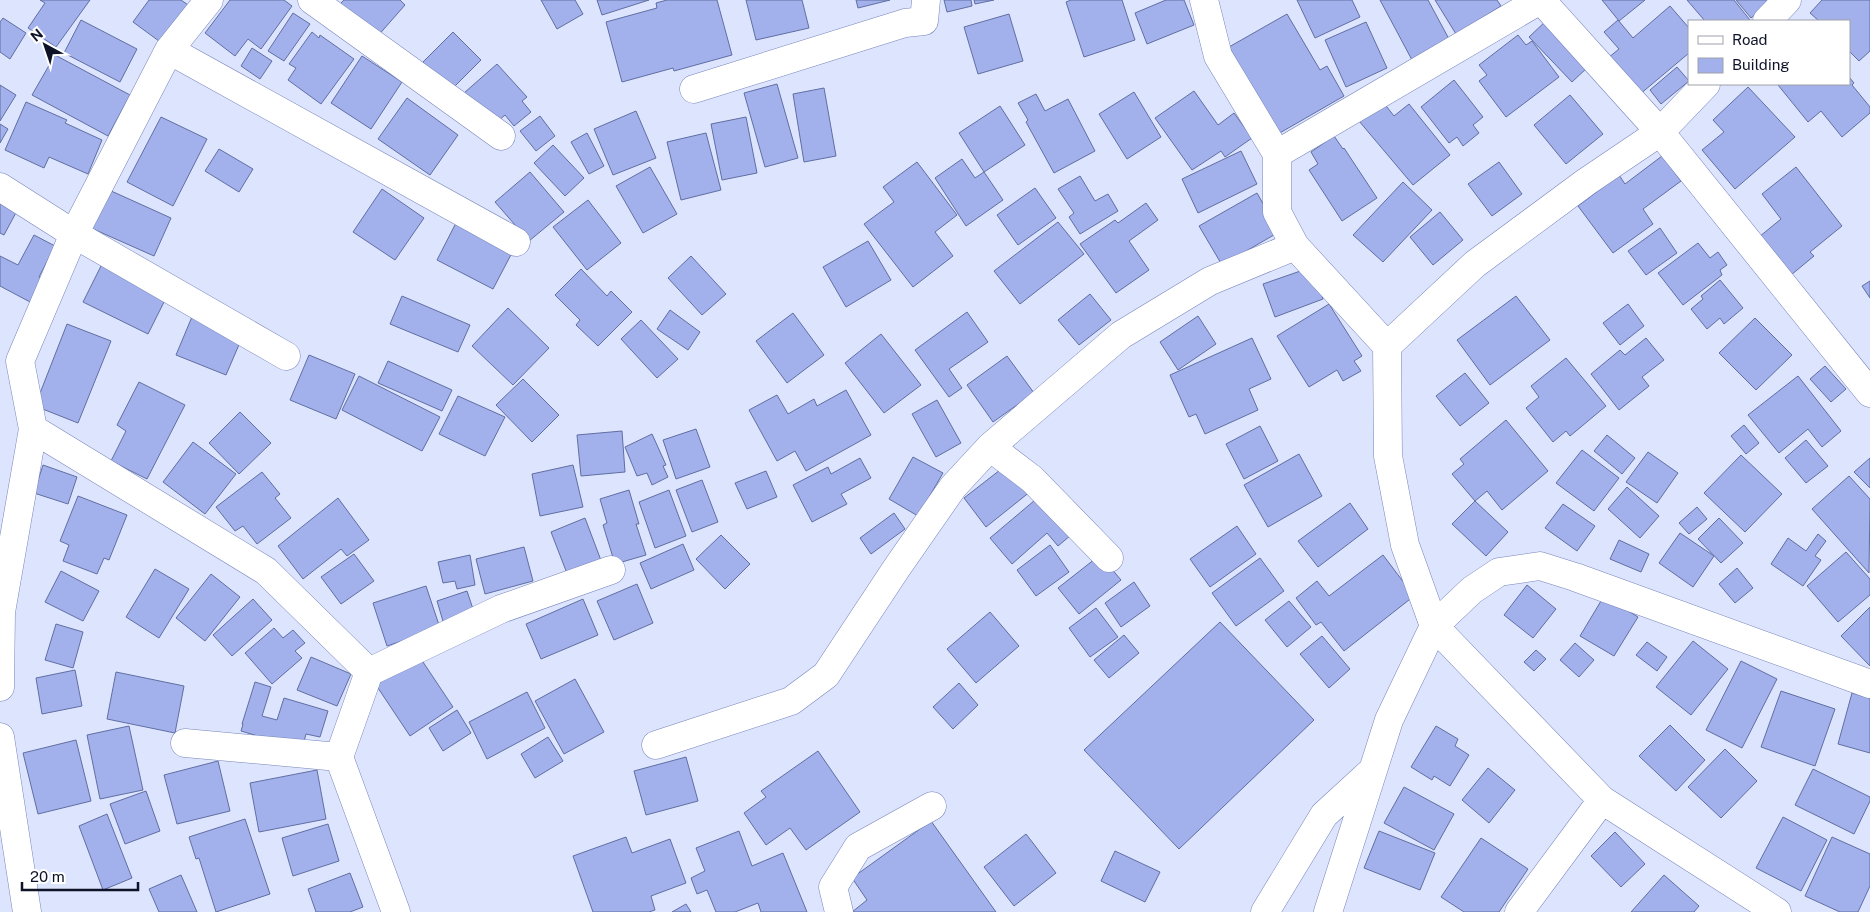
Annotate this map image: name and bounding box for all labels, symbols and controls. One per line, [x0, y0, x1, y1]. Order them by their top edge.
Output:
north arrow [20, 20, 70, 70]
legend [1688, 20, 1850, 85]
text: N [27, 25, 46, 45]
text: Road [1732, 31, 1768, 48]
text: Building [1732, 56, 1790, 73]
scale bar [22, 860, 139, 892]
text: 20 m [30, 868, 65, 885]

